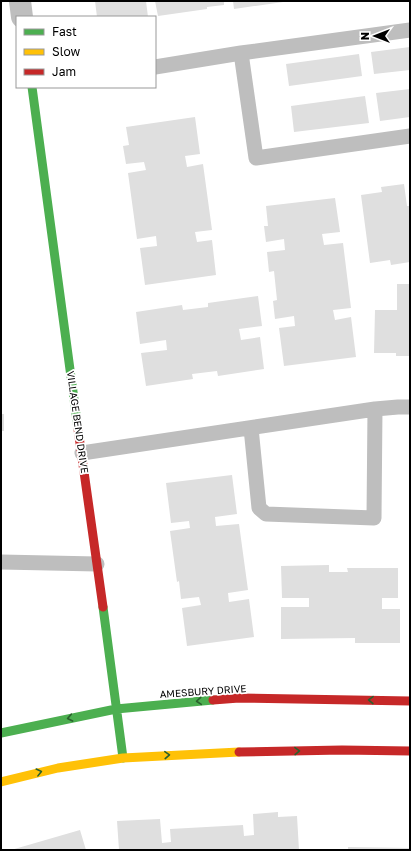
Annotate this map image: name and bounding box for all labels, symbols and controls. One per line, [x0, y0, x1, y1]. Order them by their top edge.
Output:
legend [16, 16, 156, 88]
north arrow [355, 16, 395, 56]
text: Fast [52, 24, 77, 39]
text: N [358, 32, 371, 40]
text: Slow [52, 44, 80, 59]
text: Jam [52, 64, 76, 79]
street label: VILLAGE BEND DRIVE [65, 370, 91, 474]
street label: AMESBURY DRIVE [159, 682, 247, 700]
one-way arrow [368, 696, 374, 704]
one-way arrow [196, 697, 202, 706]
one-way arrow [67, 713, 74, 722]
one-way arrow [294, 747, 300, 755]
one-way arrow [164, 751, 170, 759]
one-way arrow [36, 769, 42, 777]

